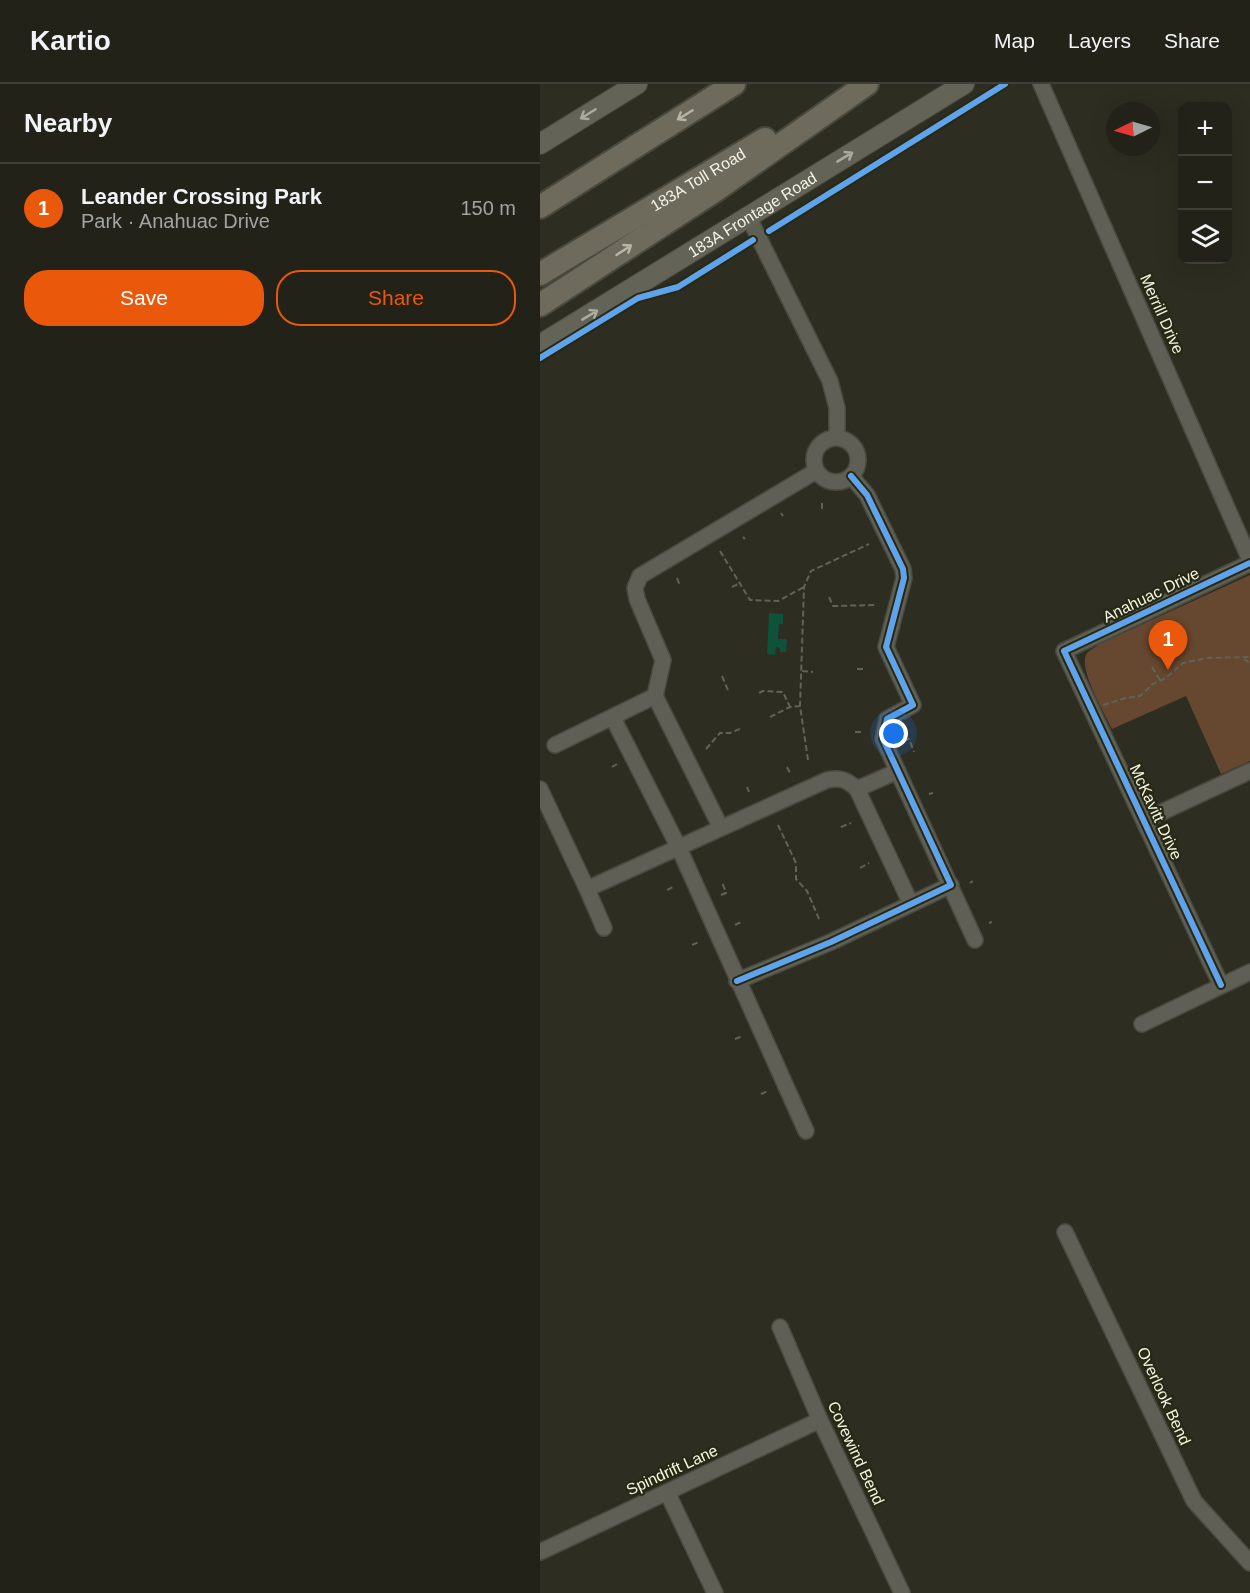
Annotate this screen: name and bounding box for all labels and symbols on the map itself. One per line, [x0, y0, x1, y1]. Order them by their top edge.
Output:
north arrow [1106, 102, 1160, 156]
one-way arrow [580, 108, 597, 121]
one-way arrow [677, 110, 694, 122]
street label: 183A Toll Road [647, 144, 748, 214]
one-way arrow [836, 151, 853, 163]
street label: 183A Frontage Road [685, 168, 819, 260]
one-way arrow [615, 244, 632, 256]
street label: Merrill Drive [1137, 272, 1187, 357]
one-way arrow [581, 309, 598, 321]
street label: Anahuac Drive [1100, 564, 1202, 626]
pin: 1 [1148, 620, 1188, 670]
your location [879, 719, 908, 748]
street label: McKavitt Drive [1127, 762, 1186, 862]
street label: Overlook Bend [1134, 1344, 1194, 1448]
street label: Covewind Bend [825, 1399, 887, 1507]
street label: Spindrift Lane [624, 1441, 720, 1499]

